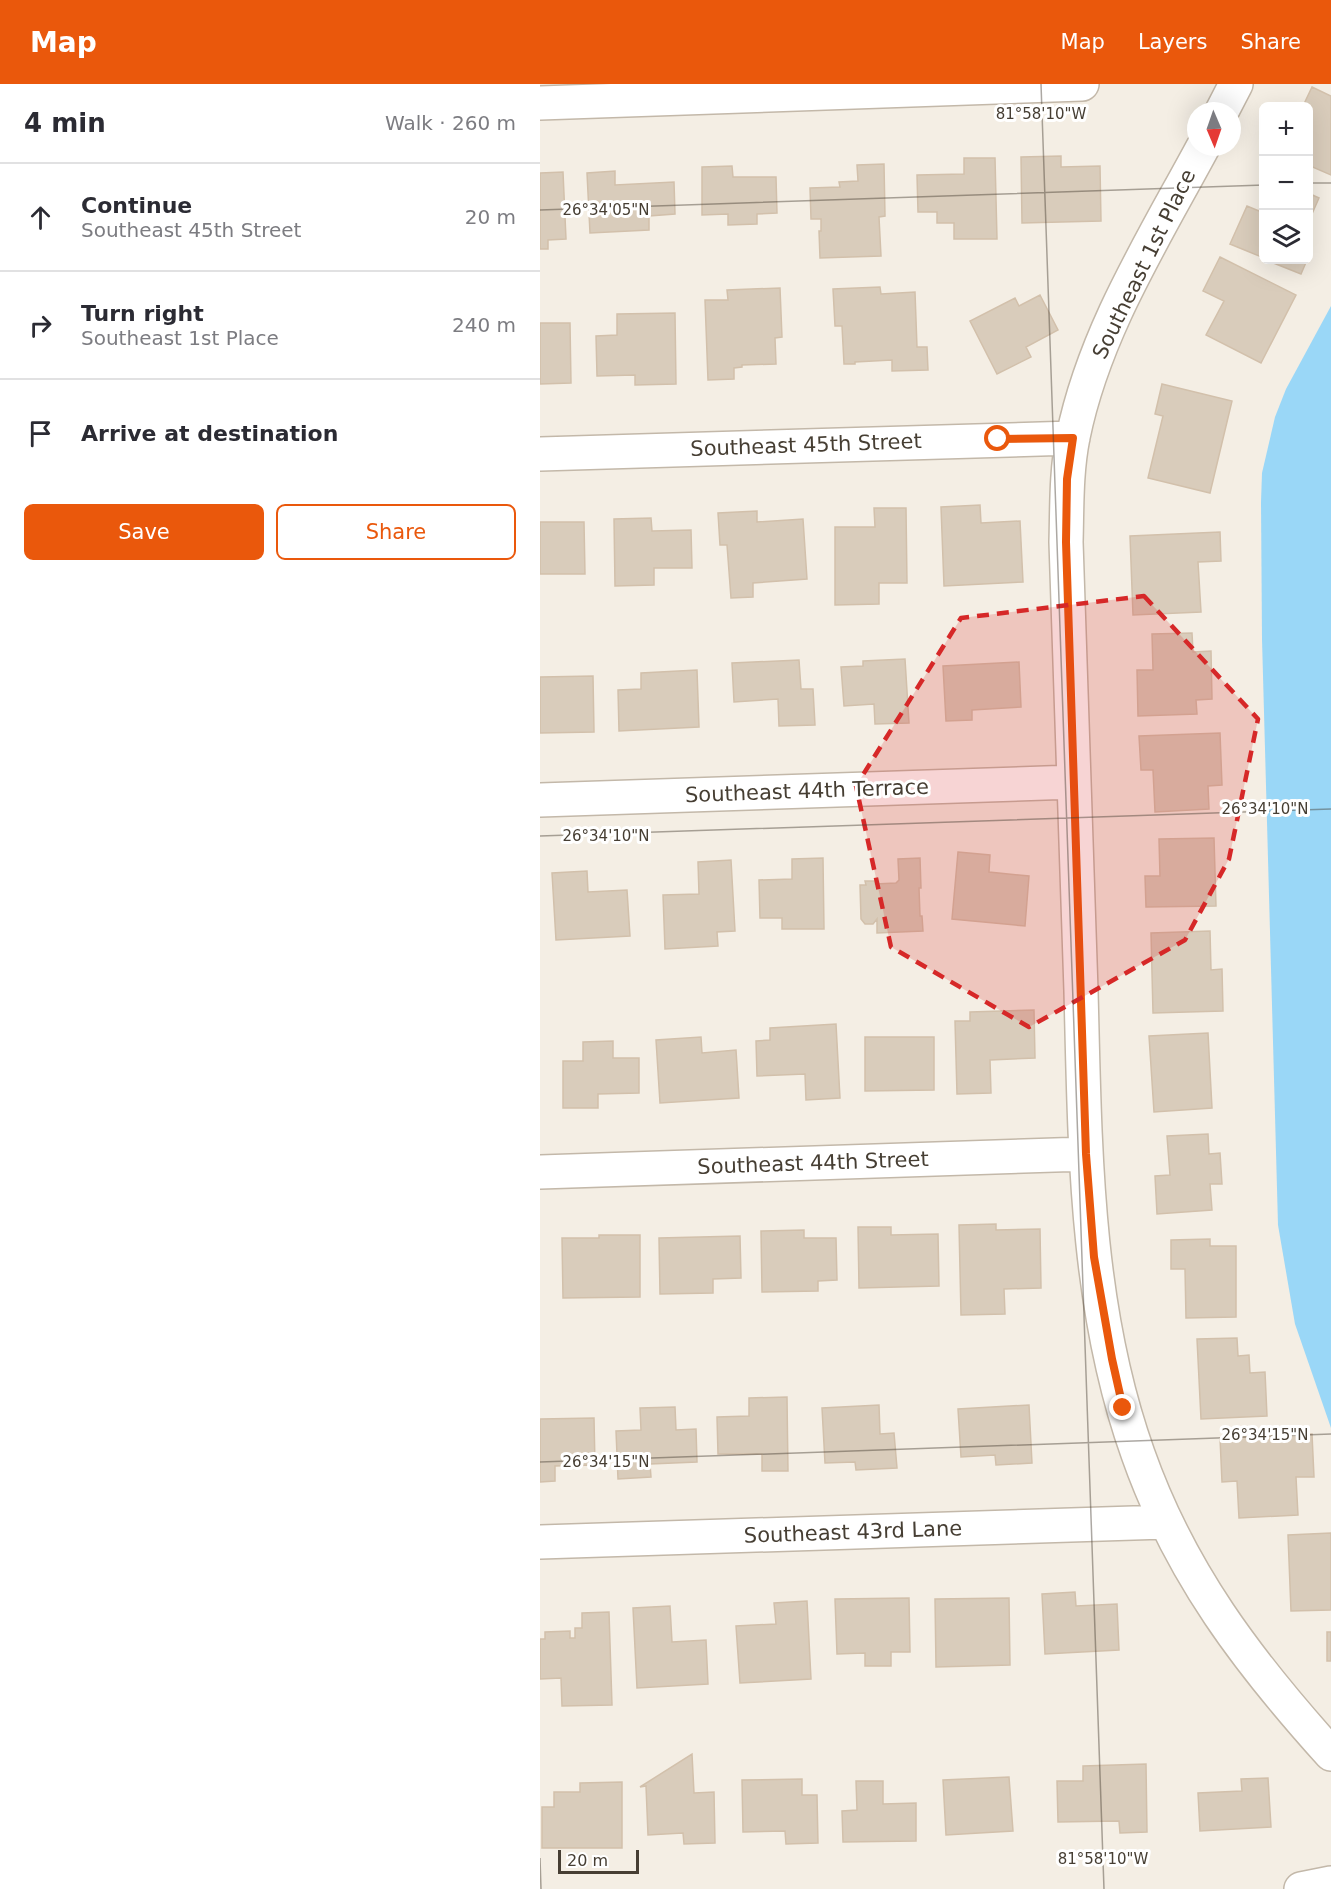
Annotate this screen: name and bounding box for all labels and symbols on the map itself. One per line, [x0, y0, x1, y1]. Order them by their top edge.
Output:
north arrow [1187, 102, 1241, 156]
text: 81°58'10"W [996, 105, 1086, 123]
street label: Southeast 1st Place [1088, 165, 1200, 363]
text: 26°34'05"N [562, 201, 650, 219]
route start [984, 425, 1010, 451]
street label: Southeast 45th Street [690, 429, 922, 461]
street label: Southeast 44th Terrace [685, 775, 929, 807]
text: 26°34'10"N [1221, 800, 1309, 818]
text: 26°34'10"N [562, 827, 650, 845]
street label: Southeast 44th Street [697, 1147, 929, 1179]
route end [1109, 1394, 1135, 1420]
text: 26°34'15"N [1221, 1426, 1309, 1444]
text: 26°34'15"N [562, 1453, 650, 1471]
street label: Southeast 43rd Lane [743, 1516, 963, 1548]
scale bar [558, 1847, 639, 1874]
text: 81°58'10"W [1058, 1850, 1148, 1868]

